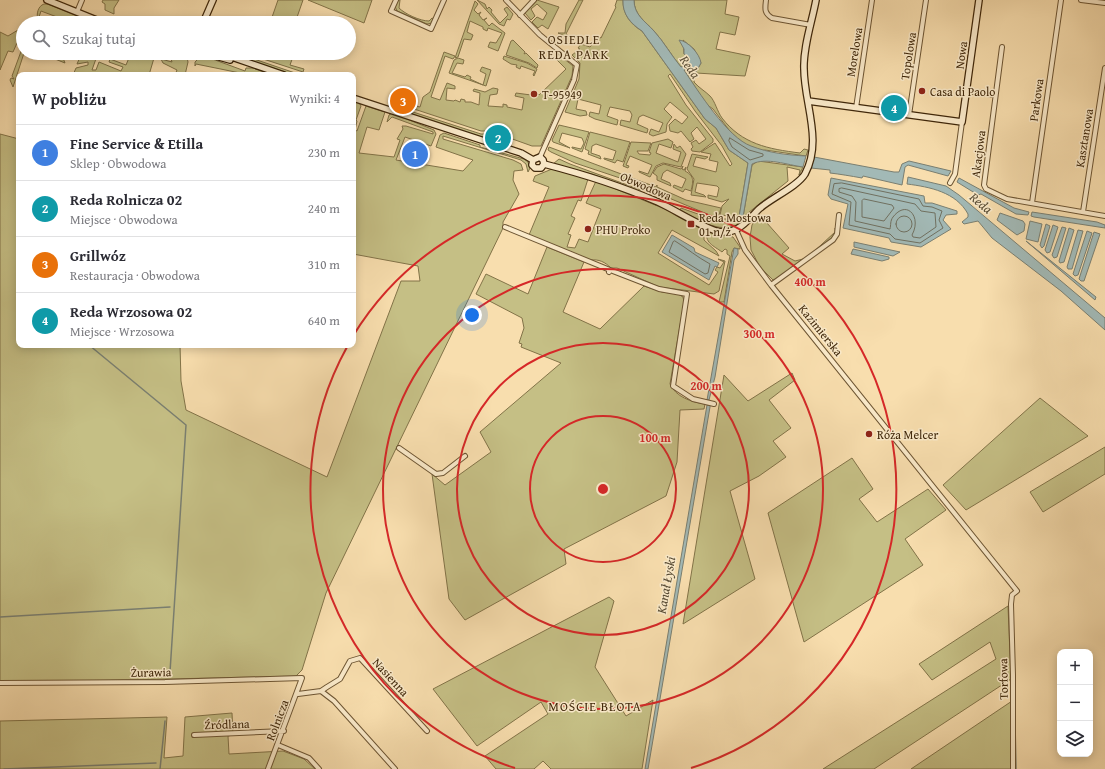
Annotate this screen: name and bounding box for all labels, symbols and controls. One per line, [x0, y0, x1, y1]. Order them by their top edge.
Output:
search box [16, 16, 356, 60]
street label: Morelowa [842, 26, 866, 78]
icon: search [30, 27, 52, 49]
text: Szukaj tutaj [62, 28, 136, 49]
district label: OSIEDLE REDA PARK [539, 30, 609, 64]
street label: Topolowa [896, 31, 920, 81]
street label: Nowa [951, 40, 971, 70]
water label: Reda [675, 51, 705, 82]
street label: Parkowa [1025, 77, 1047, 122]
place label: Casa di Paolo [930, 83, 995, 100]
text: W pobliżu [32, 86, 107, 111]
pin: 3 [390, 86, 416, 116]
place label: T-95949 [542, 86, 582, 103]
marker: Casa di Paolo [917, 86, 927, 96]
text: Wyniki: 4 [289, 89, 340, 108]
marker: T-95949 [529, 89, 539, 99]
pin: 4 [881, 93, 907, 123]
street label: Kasztanowa [1071, 107, 1097, 169]
pin: 2 [485, 123, 511, 153]
street label: Akacjowa [967, 129, 989, 179]
text: Fine Service & Etilla [70, 133, 203, 154]
pin: 1 [402, 139, 428, 169]
text: 1 [42, 143, 48, 162]
text: 230 m [308, 143, 340, 162]
text: Sklep · Obwodowa [70, 154, 166, 173]
street label: Obwodowa [618, 168, 675, 205]
water label: Reda [965, 187, 996, 218]
text: Reda Rolnicza 02 [70, 189, 182, 210]
text: 2 [42, 199, 48, 218]
text: 240 m [308, 199, 340, 218]
place label: Reda Mostowa 01 n/ż [699, 209, 771, 240]
text: Miejsce · Obwodowa [70, 210, 178, 229]
marker: Reda Mostowa 01 n/ż [686, 219, 696, 229]
place label: PHU Proko [596, 221, 650, 238]
marker: PHU Proko [583, 224, 593, 234]
text: Grillwóz [70, 245, 126, 266]
text: 3 [42, 255, 48, 274]
text: 310 m [308, 255, 340, 274]
text: Restauracja · Obwodowa [70, 266, 200, 285]
text: 400 m [794, 273, 827, 290]
text: Reda Wrzosowa 02 [70, 301, 192, 322]
street label: Kazimierska [795, 301, 847, 360]
your location [462, 305, 482, 325]
text: 4 [42, 311, 48, 330]
text: 640 m [308, 311, 340, 330]
text: Miejsce · Wrzosowa [70, 322, 174, 341]
text: 300 m [743, 325, 776, 342]
text: 200 m [690, 377, 723, 394]
place label: Róża Melcer [877, 426, 938, 443]
text: 100 m [639, 429, 672, 446]
marker: Róża Melcer [864, 429, 874, 439]
centre of rings [596, 482, 610, 496]
water label: Kanał Łyski [651, 554, 680, 616]
map controls [1057, 649, 1093, 757]
button: + [1057, 649, 1093, 685]
street label: Nasienna [369, 654, 413, 700]
street label: Torfowa [994, 658, 1012, 700]
street label: Żurawia [130, 663, 172, 681]
button: − [1057, 685, 1093, 721]
street label: Rolnicza [261, 697, 293, 743]
district label: MOŚCIE BŁOTA [548, 697, 642, 716]
street label: Źródlana [204, 715, 250, 733]
button: layers [1057, 721, 1093, 757]

